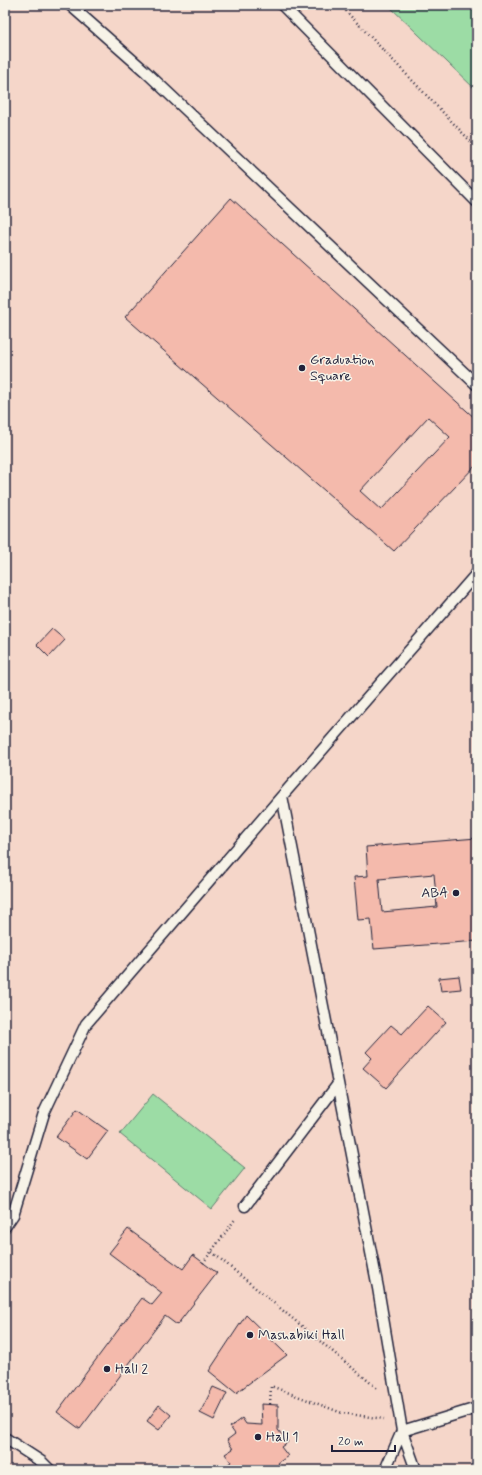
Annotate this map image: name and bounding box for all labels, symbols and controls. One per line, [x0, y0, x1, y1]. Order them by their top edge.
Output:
place label: Graduation Square [310, 351, 374, 385]
marker: Graduation Square [297, 363, 307, 373]
place label: ABA [421, 884, 448, 902]
marker: ABA [451, 888, 461, 898]
place label: Mashabiki Hall [258, 1326, 345, 1344]
marker: Mashabiki Hall [245, 1330, 255, 1340]
place label: Hall 2 [115, 1360, 148, 1378]
marker: Hall 2 [102, 1364, 112, 1374]
scale bar [332, 1427, 395, 1453]
place label: Hall 1 [266, 1428, 299, 1446]
marker: Hall 1 [253, 1432, 263, 1442]
text: 20 m [338, 1434, 364, 1450]

